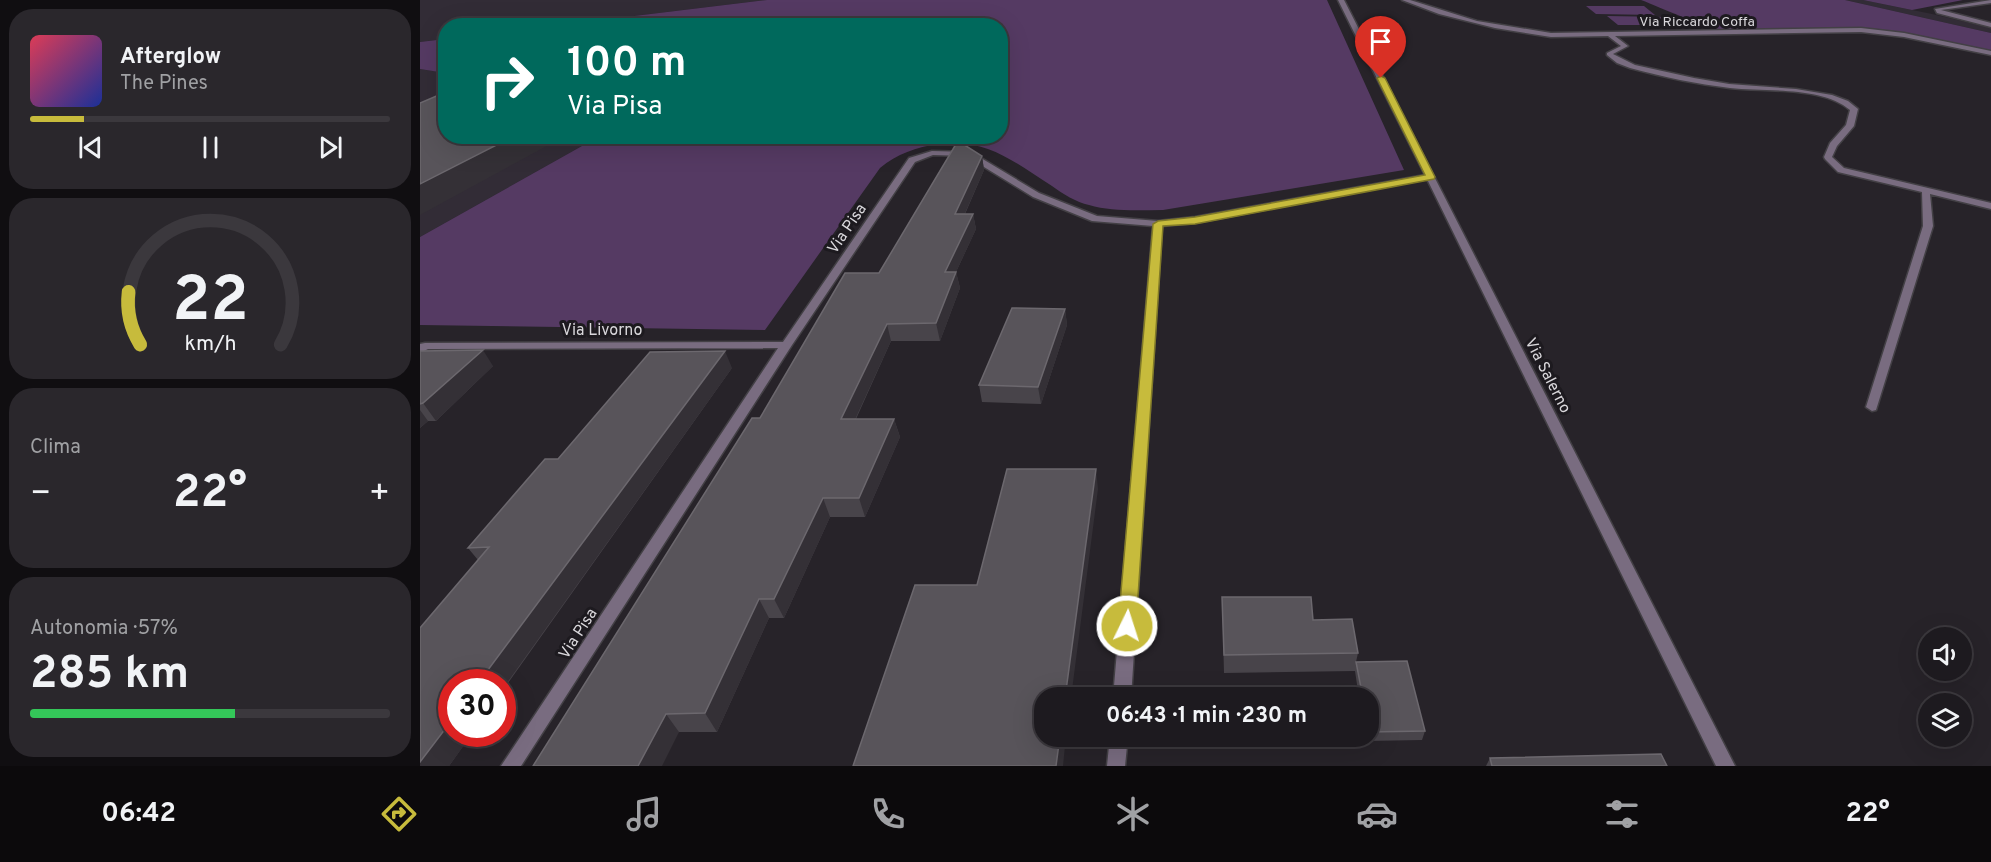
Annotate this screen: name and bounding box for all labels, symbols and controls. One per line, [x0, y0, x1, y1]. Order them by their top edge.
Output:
street label: Via Riccardo Coffa [1639, 14, 1755, 31]
pin [1355, 16, 1406, 78]
icon: arrive [1364, 25, 1397, 58]
text: 100 m [567, 38, 686, 91]
icon: right [468, 42, 546, 120]
text: Afterglow [120, 44, 221, 71]
text: The Pines [120, 71, 208, 97]
text: Via Pisa [567, 90, 662, 124]
icon: previous [74, 131, 107, 164]
icon: pause [194, 131, 227, 164]
icon: next [314, 131, 347, 164]
street label: Via Pisa [824, 200, 872, 258]
text: 22 [172, 265, 248, 344]
street label: Via Livorno [562, 321, 643, 341]
text: km/h [184, 332, 236, 359]
street label: Via Salerno [1520, 335, 1575, 417]
text: Clima [30, 435, 81, 461]
text: 22° [173, 466, 247, 523]
text: − [30, 474, 51, 516]
text: + [369, 474, 390, 516]
position arrow [1095, 594, 1159, 658]
street label: Via Pisa [555, 605, 602, 663]
text: Autonomia · 57% [30, 616, 178, 642]
map controls [1918, 627, 1972, 747]
button: sound [1918, 627, 1972, 681]
text: 285 km [30, 647, 189, 704]
speed limit sign: 30 [438, 669, 516, 747]
button: layers [1918, 693, 1972, 747]
text: 06:43 · 1 min · 230 m [1106, 703, 1307, 730]
icon: directions [378, 793, 420, 835]
icon: music [623, 793, 665, 835]
icon: phone [867, 793, 909, 835]
icon: climate [1112, 793, 1154, 835]
icon: car [1356, 793, 1398, 835]
icon: filters [1601, 793, 1643, 835]
text: 06:42 [101, 797, 176, 831]
text: 22° [1845, 797, 1890, 831]

